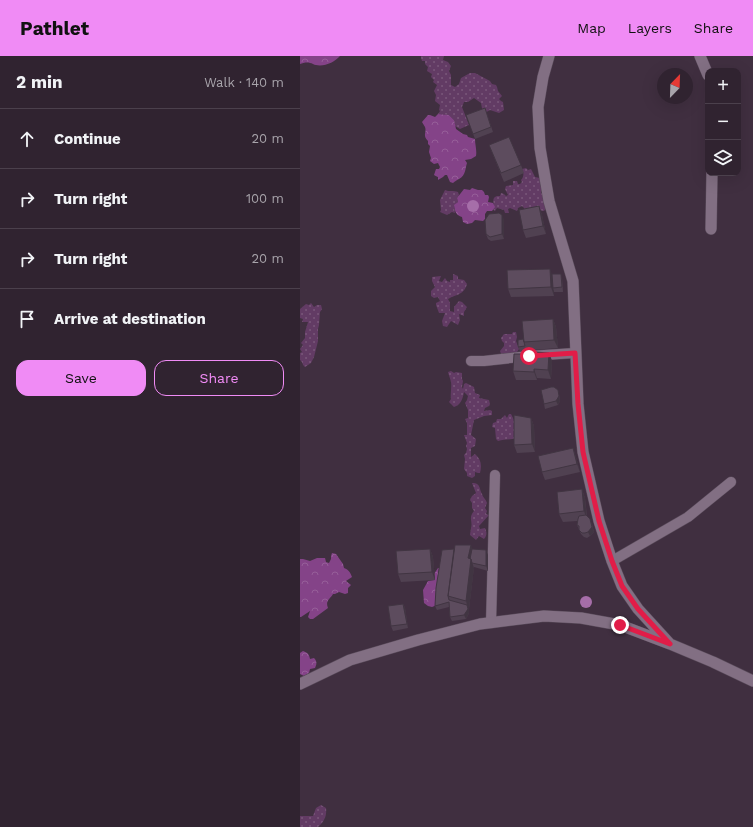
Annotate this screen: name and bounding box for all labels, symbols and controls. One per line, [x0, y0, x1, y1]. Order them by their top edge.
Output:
text: Pathlet [20, 17, 89, 40]
text: Map [577, 20, 606, 36]
text: Layers [628, 20, 672, 36]
text: Share [694, 20, 733, 36]
north arrow [657, 68, 693, 104]
map controls [705, 68, 741, 176]
button: + [705, 68, 741, 104]
text: 2 min [16, 72, 62, 92]
text: Walk · 140 m [204, 75, 284, 90]
button: − [705, 104, 741, 140]
icon: ahead [16, 128, 38, 150]
text: Continue [54, 130, 121, 148]
text: 20 m [252, 131, 284, 146]
button: layers [705, 140, 741, 176]
icon: right [16, 188, 38, 210]
text: Turn right [54, 190, 127, 208]
text: 100 m [246, 191, 284, 206]
icon: right [16, 248, 38, 270]
text: Turn right [54, 250, 127, 268]
text: 20 m [252, 251, 284, 266]
icon: arrive [16, 308, 38, 330]
text: Arrive at destination [54, 310, 206, 328]
route start [520, 347, 538, 365]
button: Save [16, 360, 146, 396]
button: Share [154, 360, 284, 396]
route end [611, 616, 629, 634]

